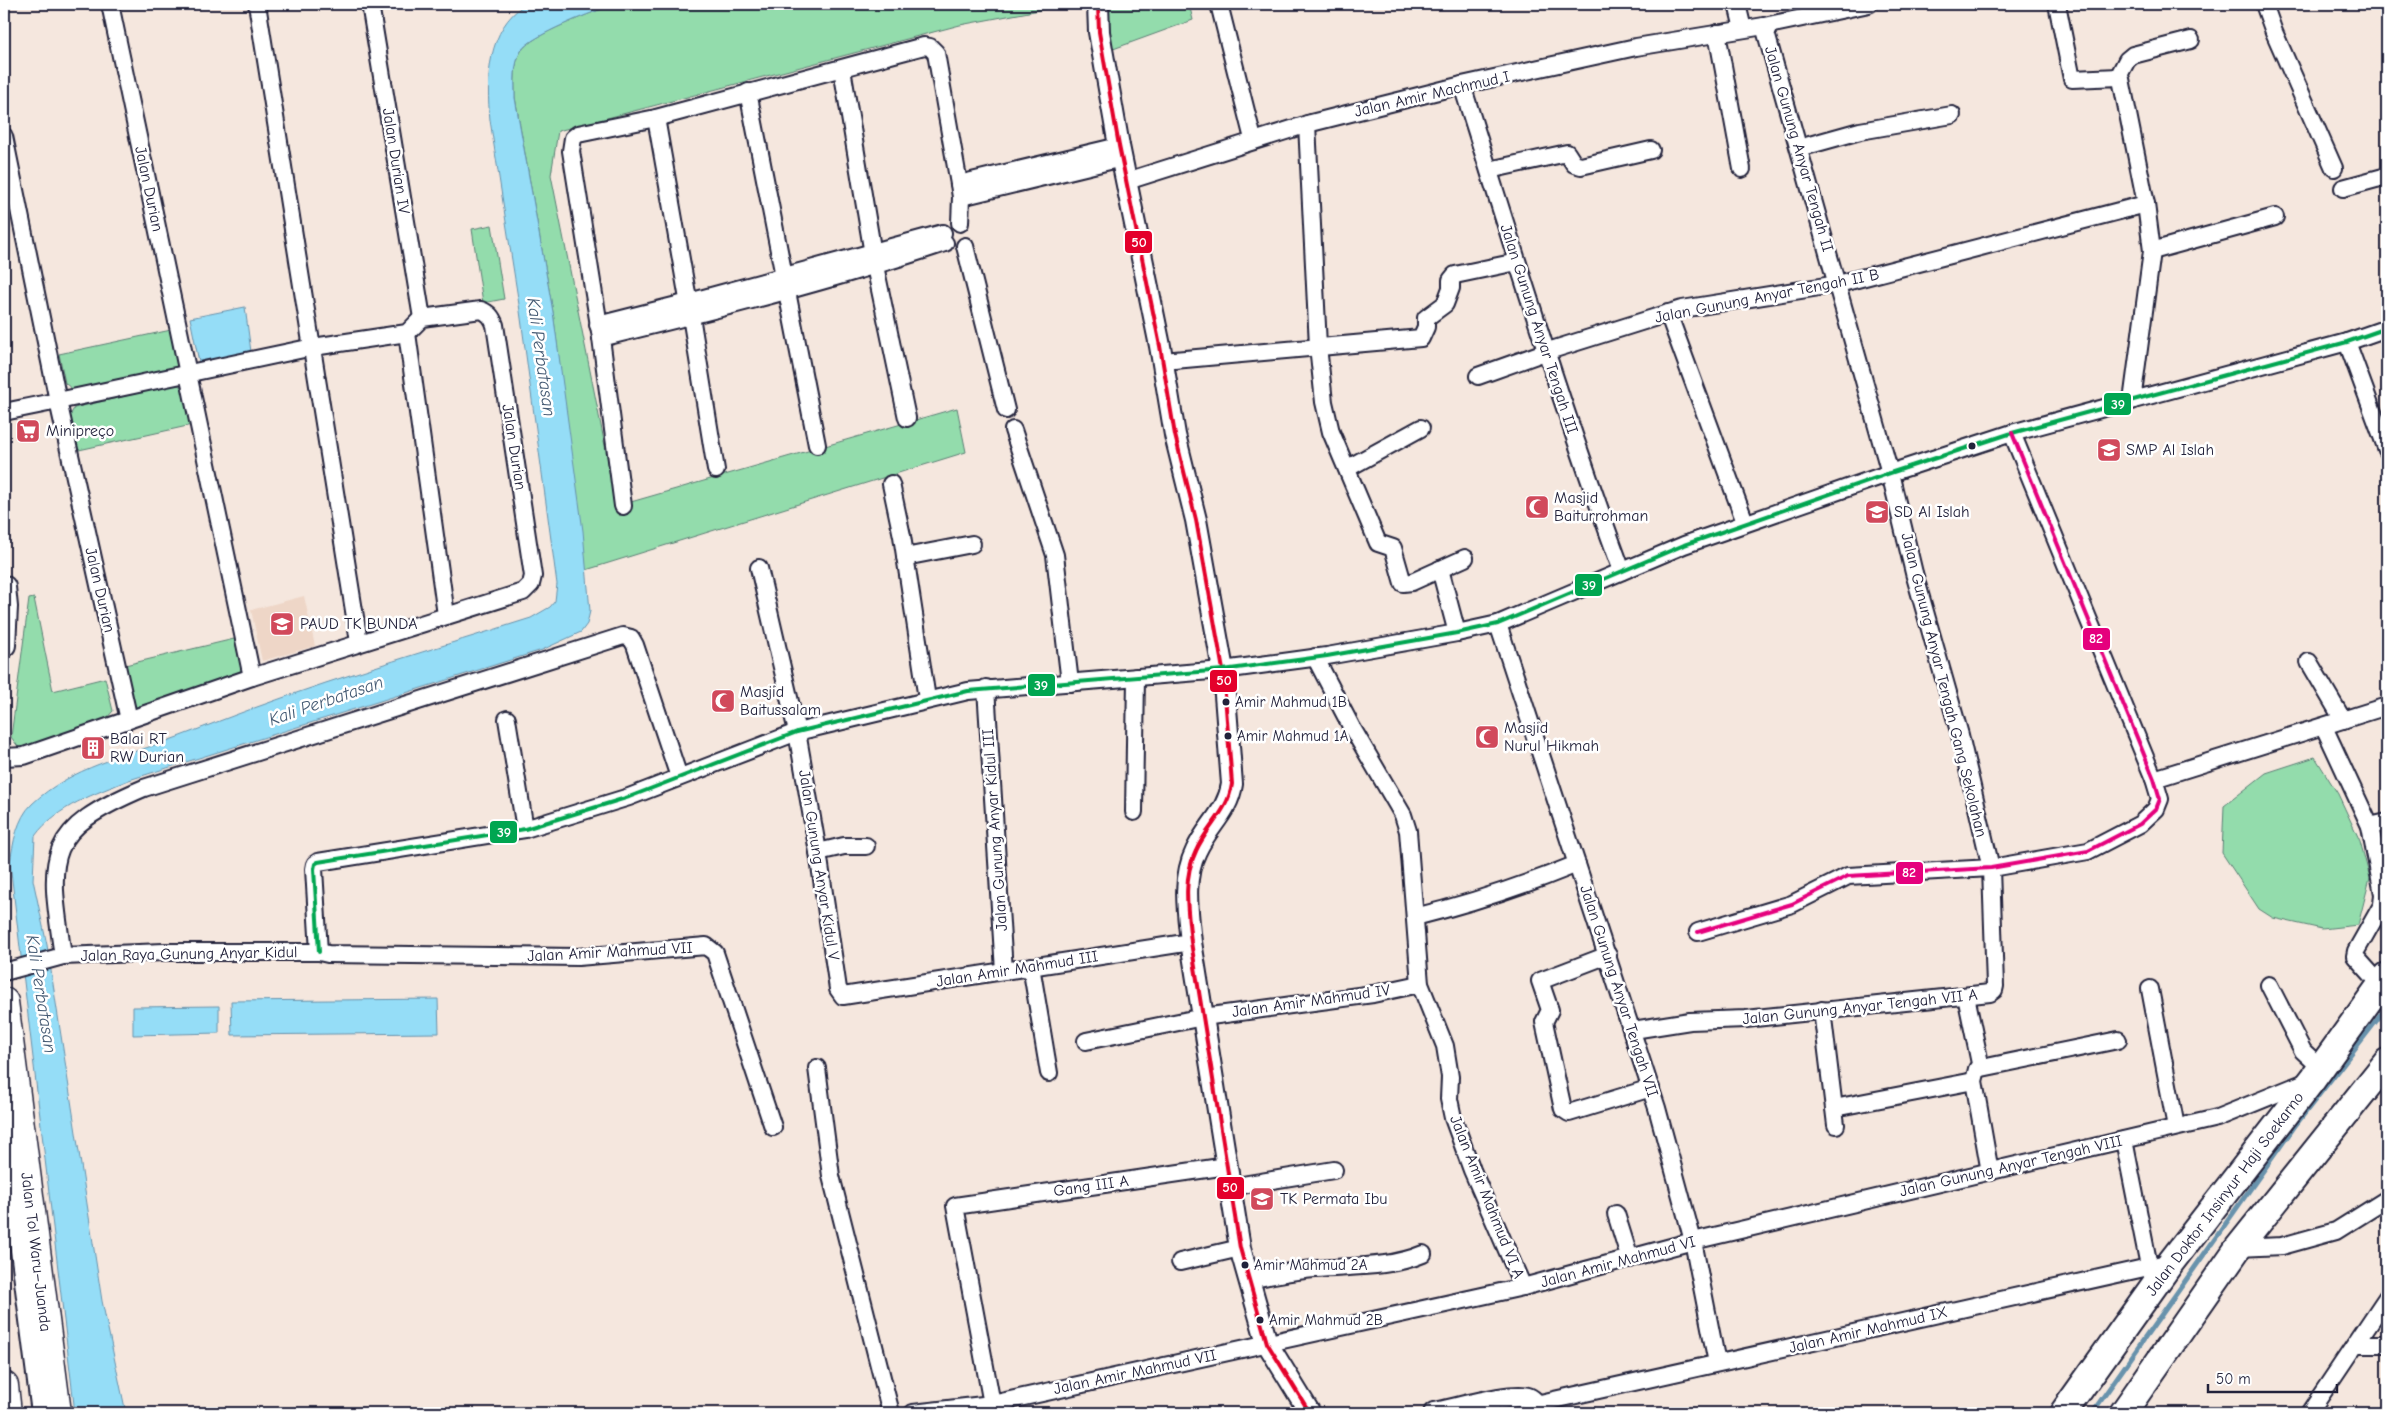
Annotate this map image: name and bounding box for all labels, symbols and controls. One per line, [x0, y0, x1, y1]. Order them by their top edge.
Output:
street label: Jalan Gunung Anyar Tengah II [1761, 44, 1837, 254]
street label: Jalan Amir Machmud I [1353, 67, 1511, 121]
street label: Jalan Durian IV [379, 107, 413, 216]
street label: Jalan Durian [131, 145, 167, 233]
street label: Jalan Gunung Anyar Tengah III [1497, 222, 1581, 436]
line badge: 50 [1124, 230, 1153, 254]
text: 50 [1131, 234, 1147, 251]
street label: Jalan Gunung Anyar Tengah II B [1653, 265, 1881, 327]
water label: Kali Perbatasan [522, 296, 560, 418]
line badge: 39 [2103, 392, 2132, 416]
text: 39 [2111, 396, 2125, 413]
street label: Jalan Durian [498, 403, 530, 491]
supermarket icon: Minipreço [15, 418, 41, 444]
place label: Minipreço [46, 422, 114, 440]
school or university icon: SMP Al Islah [2096, 437, 2122, 463]
unlabelled marker [1967, 441, 1977, 451]
place label: SMP Al Islah [2126, 441, 2214, 459]
place label: Masjid Baiturrohman [1554, 489, 1648, 525]
mosque icon: Masjid Baiturrohman [1524, 494, 1550, 520]
school or university icon: SD Al Islah [1864, 499, 1890, 525]
place label: SD Al Islah [1894, 503, 1970, 521]
street label: Jalan Gunung Anyar Tengah Gang Sekolahan [1897, 531, 1991, 839]
street label: Jalan Durian [81, 546, 119, 634]
line badge: 39 [1574, 573, 1603, 597]
text: 39 [1582, 577, 1596, 594]
school or university icon: PAUD TK BUNDA [269, 611, 295, 637]
place label: PAUD TK BUNDA [300, 615, 418, 633]
line badge: 82 [2082, 627, 2111, 651]
text: 82 [2089, 630, 2103, 647]
line badge: 50 [1209, 669, 1238, 693]
water label: Kali Perbatasan [266, 672, 386, 730]
text: 50 [1216, 672, 1232, 689]
line badge: 39 [1027, 673, 1056, 697]
text: 39 [1034, 677, 1048, 694]
place label: Masjid Baitussalam [740, 683, 821, 719]
mosque icon: Masjid Baitussalam [710, 688, 736, 714]
place label: Amir Mahmud 1B [1235, 693, 1347, 711]
marker: Amir Mahmud 1B [1221, 697, 1231, 707]
place label: Masjid Nurul Hikmah [1504, 719, 1599, 755]
mosque icon: Masjid Nurul Hikmah [1474, 724, 1500, 750]
place label: Amir Mahmud 1A [1237, 727, 1349, 745]
street label: Jalan Gunung Anyar Kidul III [979, 728, 1011, 932]
place label: Balai RT RW Durian [110, 730, 184, 766]
marker: Amir Mahmud 1A [1223, 731, 1233, 741]
building icon: Balai RT RW Durian [80, 735, 106, 761]
street label: Jalan Gunung Anyar Kidul V [795, 769, 843, 962]
line badge: 39 [489, 820, 518, 844]
text: 39 [497, 824, 511, 841]
line badge: 82 [1895, 861, 1924, 885]
text: 82 [1902, 864, 1916, 881]
street label: Jalan Gunung Anyar Tengah VII [1576, 883, 1662, 1099]
water label: Kali Perbatasan [21, 933, 61, 1055]
street label: Jalan Amir Mahmud VII [527, 939, 693, 965]
street label: Jalan Raya Gunung Anyar Kidul [80, 943, 298, 965]
street label: Jalan Amir Mahmud III [935, 947, 1099, 991]
street label: Jalan Amir Mahmud IV [1231, 981, 1392, 1021]
street label: Jalan Gunung Anyar Tengah VII A [1742, 986, 1978, 1028]
street label: Jalan Doktor Insinyur Haji Soekarno [2142, 1089, 2308, 1299]
street label: Jalan Amir Mahmud VI A [1446, 1113, 1528, 1281]
street label: Jalan Gunung Anyar Tengah VIII [1898, 1132, 2124, 1200]
street label: Jalan Tol Waru–Juanda [17, 1171, 55, 1333]
street label: Gang III A [1052, 1172, 1130, 1200]
line badge: 50 [1216, 1176, 1245, 1200]
text: 50 [1222, 1179, 1238, 1196]
school or university icon: TK Permata Ibu [1249, 1186, 1275, 1212]
place label: TK Permata Ibu [1280, 1190, 1388, 1208]
street label: Jalan Amir Mahmud VI [1539, 1233, 1697, 1291]
place label: Amir Mahmud 2A [1254, 1256, 1368, 1274]
marker: Amir Mahmud 2A [1240, 1260, 1250, 1270]
street label: Jalan Amir Mahmud IX [1787, 1303, 1949, 1357]
place label: Amir Mahmud 2B [1269, 1311, 1383, 1329]
marker: Amir Mahmud 2B [1255, 1315, 1265, 1325]
street label: Jalan Amir Mahmud VII [1052, 1346, 1218, 1398]
scale bar [2208, 1362, 2337, 1394]
text: 50 m [2216, 1370, 2251, 1388]

